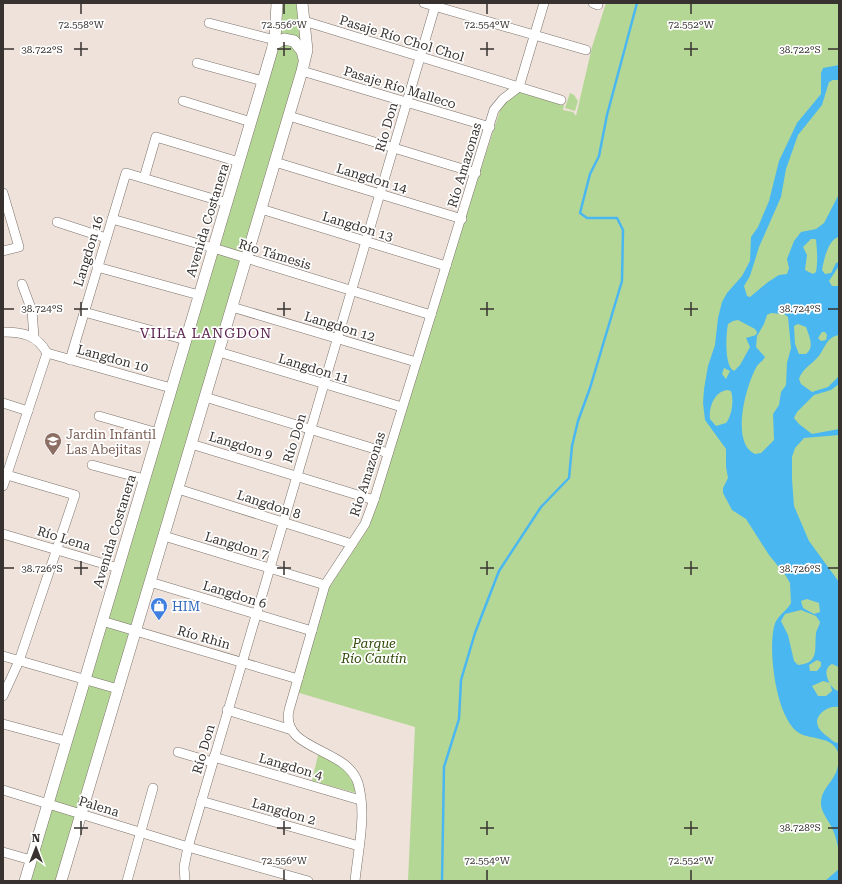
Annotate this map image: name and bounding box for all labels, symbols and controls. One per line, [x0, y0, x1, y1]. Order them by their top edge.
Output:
street label: Pasaje Río Chol Chol [338, 12, 466, 65]
text: 72.558°W [58, 19, 105, 30]
text: 72.556°W [261, 19, 308, 30]
text: 72.554°W [464, 19, 511, 30]
text: 72.552°W [668, 19, 715, 30]
text: 38.722°S [21, 44, 63, 55]
text: 38.722°S [779, 44, 821, 55]
street label: Pasaje Río Malleco [342, 63, 458, 112]
street label: Río Don [372, 100, 401, 154]
street label: Río Amazonas [444, 121, 485, 209]
street label: Langdon 14 [335, 161, 410, 197]
street label: Avenida Costanera [183, 162, 232, 279]
street label: Langdon 13 [321, 209, 395, 244]
street label: Langdon 16 [71, 214, 106, 288]
street label: Río Támesis [237, 236, 313, 273]
text: 38.724°S [21, 303, 63, 314]
text: 38.724°S [779, 303, 821, 314]
street label: Langdon 12 [303, 309, 377, 344]
district label: VILLA LANGDON [140, 325, 272, 341]
street label: Langdon 10 [76, 342, 150, 375]
street label: Langdon 11 [277, 351, 351, 386]
street label: Río Don [280, 411, 309, 465]
place label: Jardin Infantil Las Abejitas [66, 427, 156, 457]
street label: Langdon 9 [207, 429, 275, 462]
street label: Río Amazonas [347, 430, 388, 518]
school or university icon: Jardin Infantil Las Abejitas [43, 431, 63, 456]
street label: Avenida Costanera [90, 473, 139, 590]
street label: Langdon 8 [235, 487, 303, 522]
street label: Río Lena [35, 523, 92, 554]
street label: Langdon 7 [203, 529, 271, 562]
text: 38.726°S [21, 563, 63, 574]
text: 38.726°S [779, 563, 821, 574]
street label: Langdon 6 [201, 578, 269, 611]
shop icon: HIM [149, 596, 169, 621]
place label: HIM [172, 599, 200, 614]
street label: Río Rhin [176, 623, 233, 652]
park label: Parque Río Cautín [340, 636, 407, 666]
street label: Río Don [189, 722, 218, 776]
street label: Langdon 4 [257, 750, 325, 783]
street label: Palena [77, 793, 121, 820]
street label: Langdon 2 [250, 795, 318, 828]
text: 38.728°S [779, 822, 821, 833]
north arrow [16, 828, 56, 868]
text: N [32, 832, 41, 845]
text: 72.556°W [261, 855, 308, 866]
text: 72.554°W [464, 855, 511, 866]
text: 72.552°W [668, 855, 715, 866]

